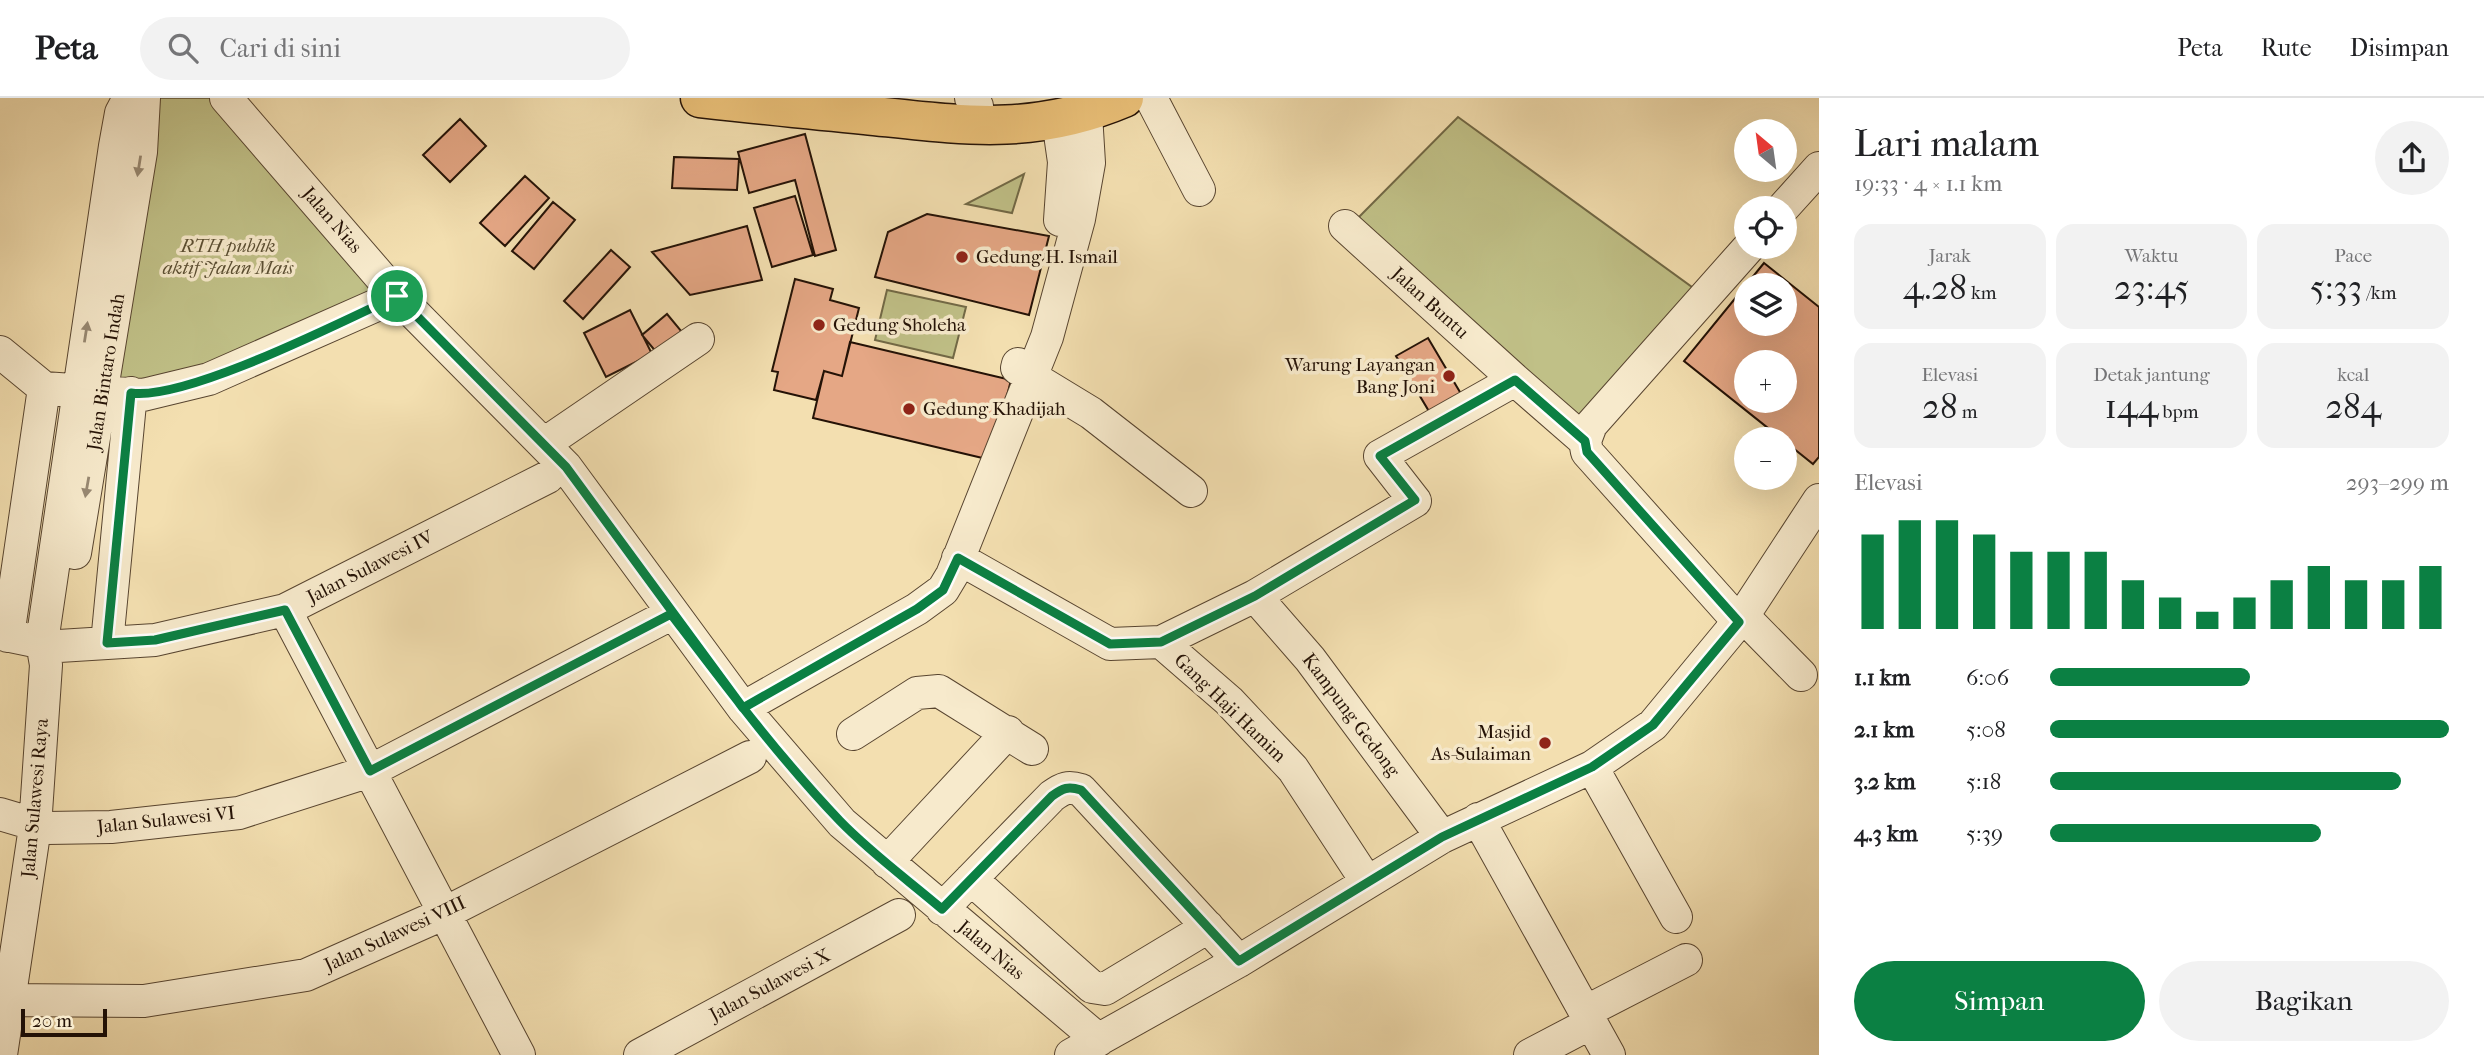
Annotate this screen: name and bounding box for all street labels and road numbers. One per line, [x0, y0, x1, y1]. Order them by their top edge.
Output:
street label: Jalan Nias [296, 181, 367, 258]
street label: Jalan Buntu [1385, 261, 1473, 344]
street label: Jalan Bintaro Indah [82, 291, 129, 454]
street label: Jalan Sulawesi IV [302, 525, 437, 609]
street label: Gang Haji Hamim [1170, 649, 1291, 767]
street label: Kampung Gedong [1297, 649, 1405, 782]
street label: Jalan Sulawesi Raya [17, 717, 53, 881]
street label: Jalan Sulawesi VI [94, 802, 236, 838]
street label: Jalan Sulawesi VIII [319, 892, 469, 977]
street label: Jalan Nias [952, 914, 1029, 984]
street label: Jalan Sulawesi X [704, 944, 834, 1027]

